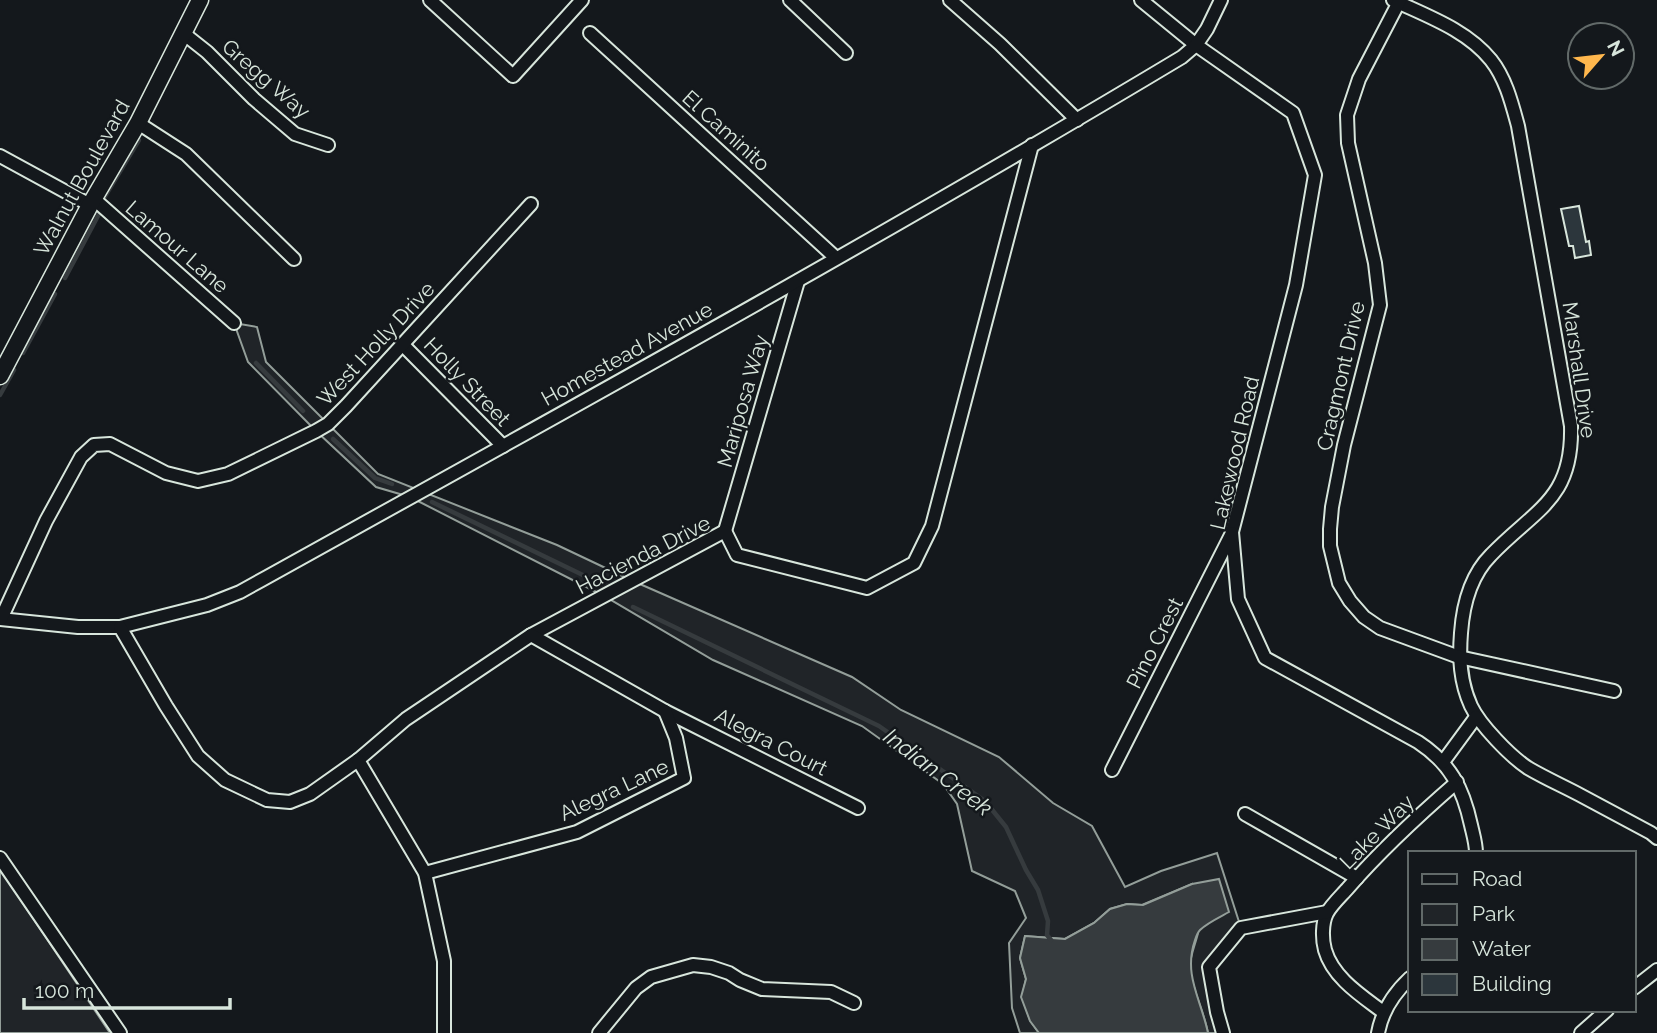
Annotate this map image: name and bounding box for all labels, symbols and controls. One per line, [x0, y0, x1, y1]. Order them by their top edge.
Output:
north arrow [1566, 21, 1636, 91]
street label: Gregg Way [217, 34, 315, 124]
text: N [1603, 36, 1629, 60]
street label: El Caminito [677, 85, 775, 176]
street label: Walnut Boulevard [28, 95, 135, 260]
street label: Lamour Lane [121, 195, 234, 298]
street label: West Holly Drive [312, 276, 440, 411]
street label: Homestead Avenue [537, 296, 717, 411]
street label: Cragmont Drive [1311, 299, 1370, 453]
street label: Marshall Drive [1558, 300, 1601, 440]
street label: Holly Street [419, 332, 516, 431]
street label: Mariposa Way [712, 332, 773, 470]
street label: Lakewood Road [1205, 374, 1264, 532]
street label: Hacienda Drive [571, 510, 714, 599]
street label: Pino Crest [1121, 593, 1188, 692]
street label: Alegra Court [711, 702, 832, 781]
water label: Indian Creek [879, 722, 998, 821]
street label: Alegra Lane [555, 753, 672, 826]
street label: Lake Way [1334, 789, 1419, 874]
legend [1408, 851, 1636, 1012]
text: Road [1472, 866, 1522, 891]
text: Park [1472, 901, 1515, 926]
text: Water [1472, 936, 1531, 961]
scale bar [24, 967, 231, 1011]
text: Building [1472, 971, 1552, 996]
text: 100 m [35, 978, 94, 1003]

